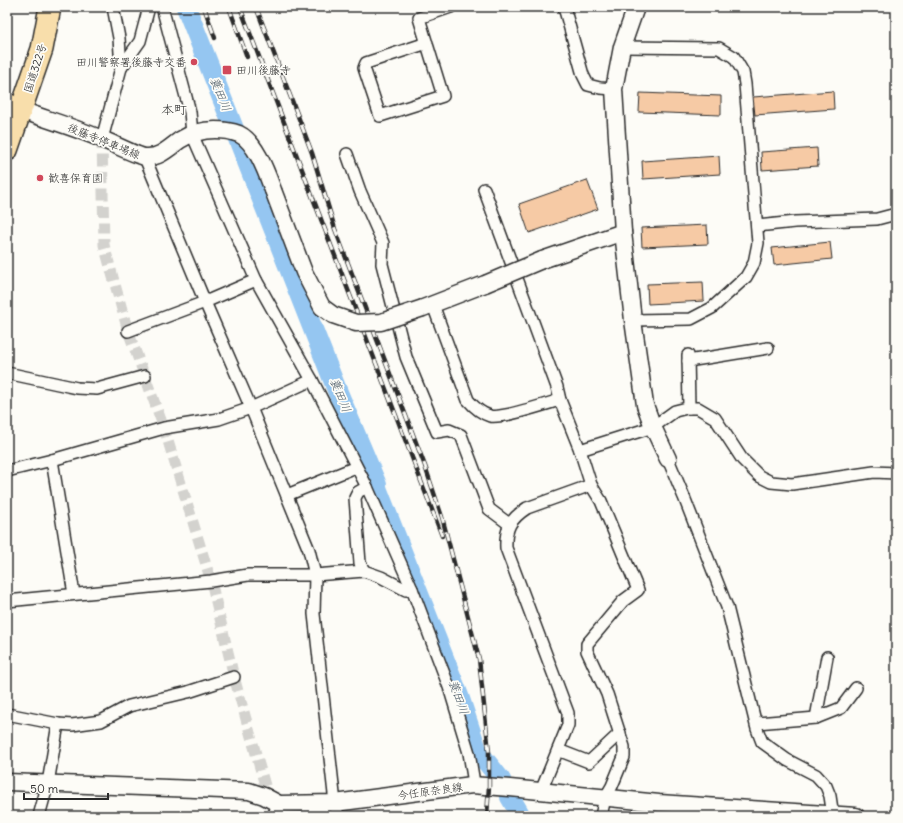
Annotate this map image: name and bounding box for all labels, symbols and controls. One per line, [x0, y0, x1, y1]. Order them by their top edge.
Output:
street label: 国道322号 [20, 41, 50, 95]
place label: 田川警察署後藤寺交番 [76, 55, 186, 69]
marker: 田川警察署後藤寺交番 [189, 57, 199, 67]
place label: 田川後藤寺 [236, 63, 291, 77]
marker: 田川後藤寺 [221, 64, 233, 76]
water label: 蓑田川 [207, 74, 235, 114]
district label: 本町 [161, 101, 187, 118]
street label: 後藤寺停車場線 [66, 120, 142, 162]
place label: 歓喜保育園 [48, 171, 103, 185]
marker: 歓喜保育園 [35, 173, 45, 183]
water label: 蓑田川 [327, 375, 355, 415]
water label: 蓑田川 [446, 678, 472, 716]
scale bar [24, 775, 108, 801]
street label: 今任原奈良線 [396, 779, 464, 803]
text: 50 m [30, 781, 59, 796]

